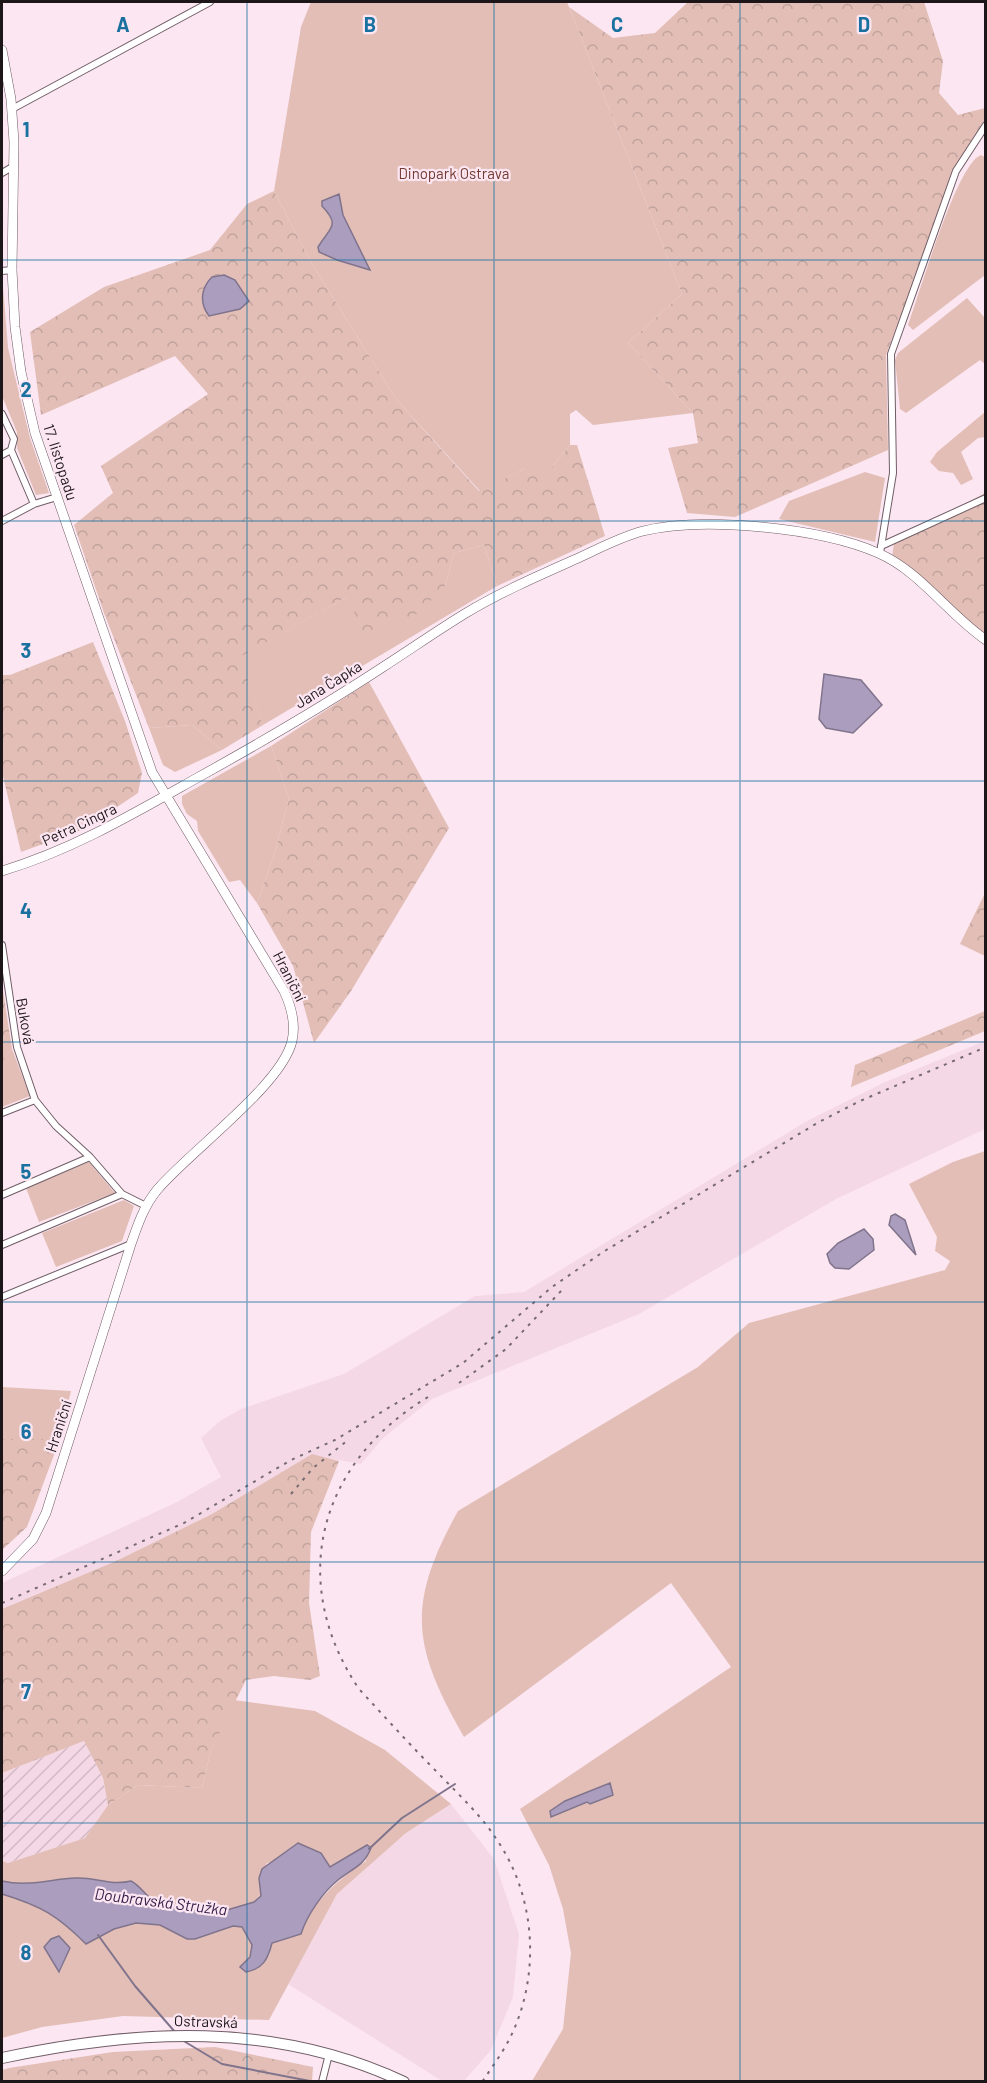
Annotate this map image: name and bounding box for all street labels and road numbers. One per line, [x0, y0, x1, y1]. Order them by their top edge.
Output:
street label: 17. listopadu [40, 422, 82, 502]
street label: Jana Čapka [291, 656, 365, 712]
street label: Petra Cingra [39, 799, 119, 849]
street label: Hraniční [270, 948, 310, 1004]
street label: Buková [13, 996, 39, 1046]
street label: Hraniční [41, 1398, 75, 1454]
street label: Ostravská [174, 2011, 238, 2031]

